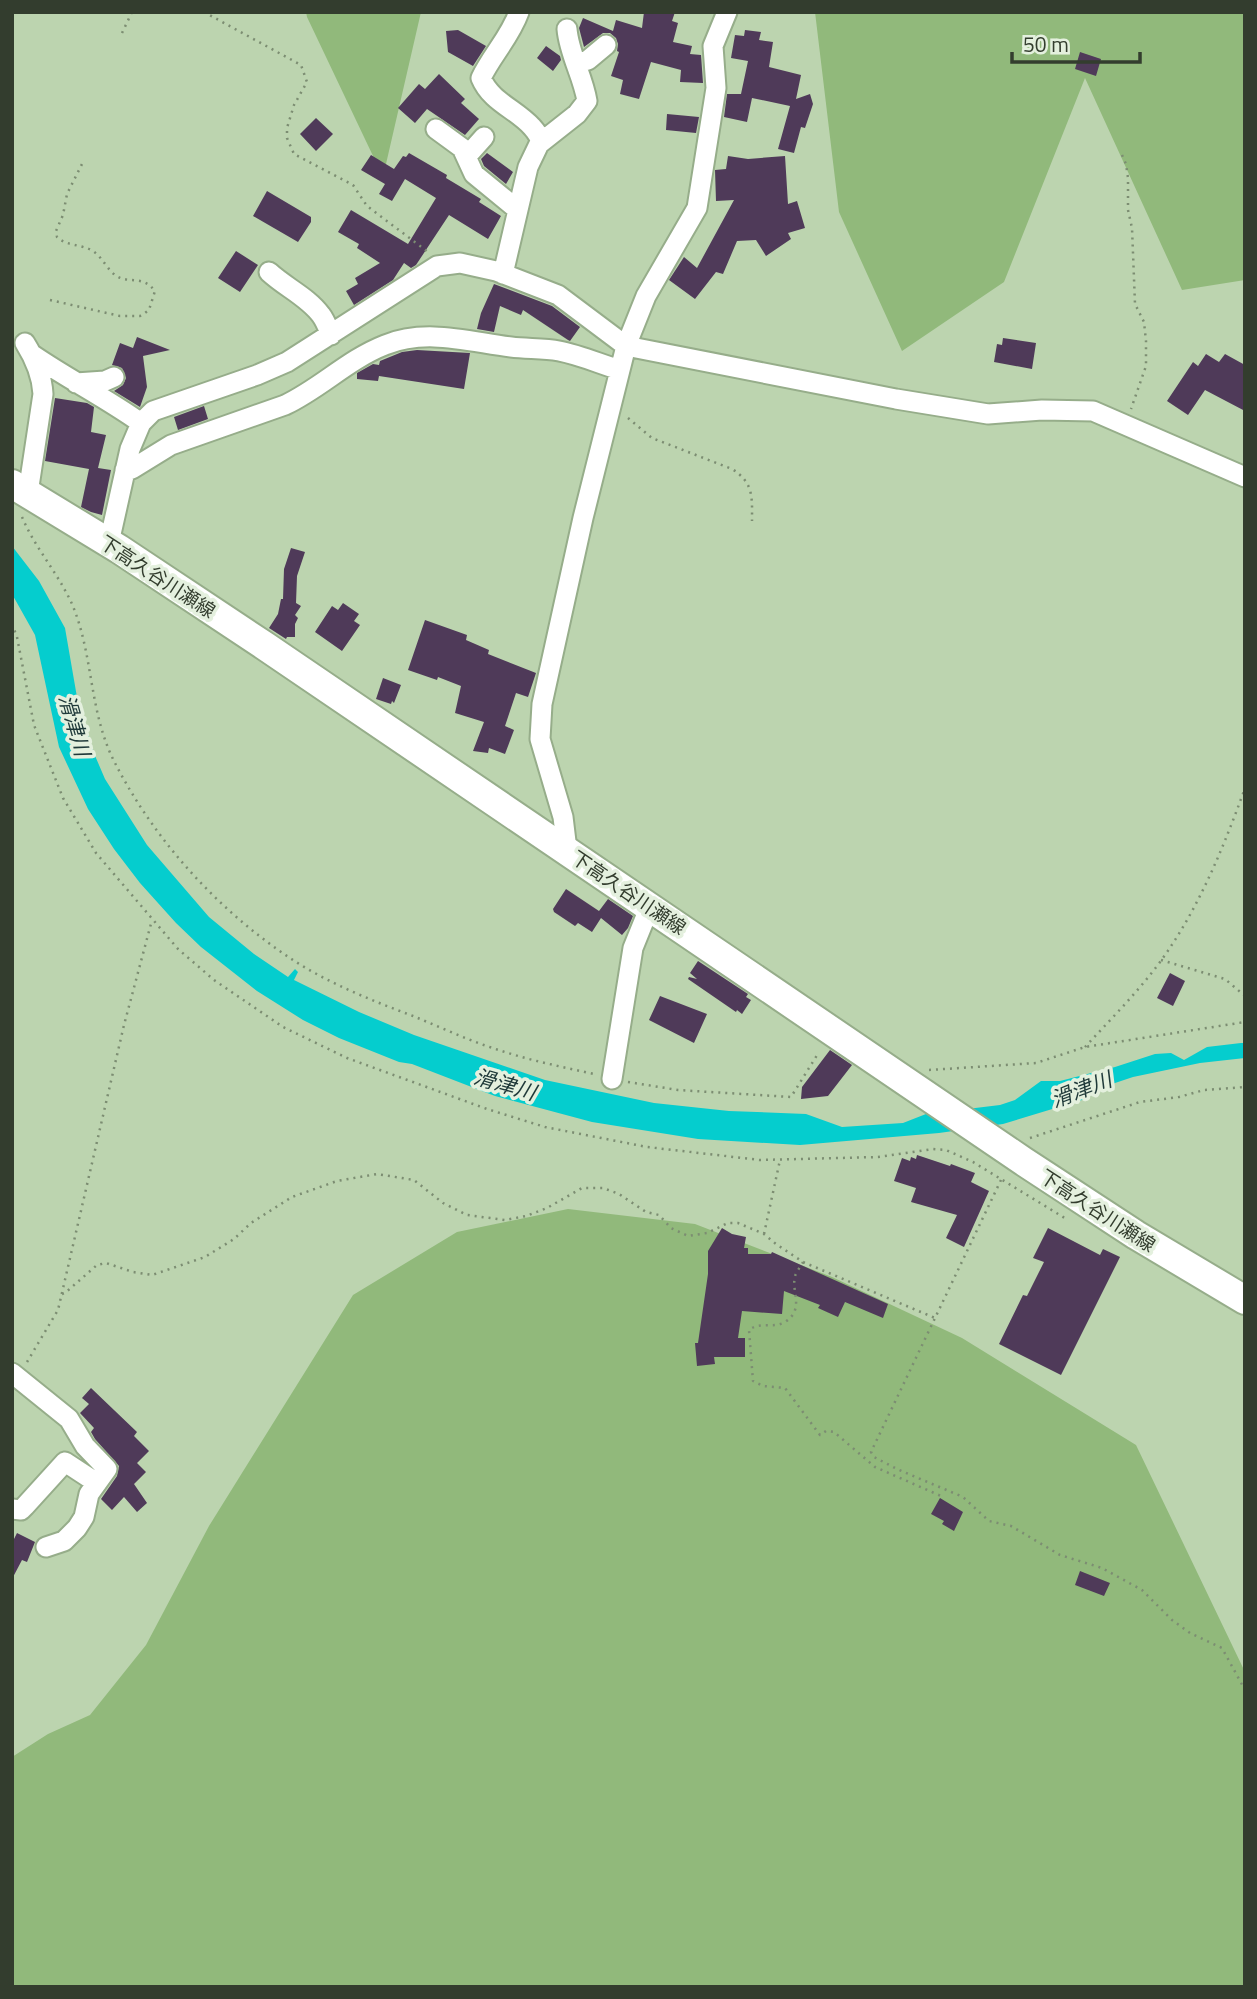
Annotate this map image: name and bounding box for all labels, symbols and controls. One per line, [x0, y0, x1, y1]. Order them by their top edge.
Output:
scale bar [1012, 21, 1140, 65]
text: 50 m [1023, 28, 1069, 60]
street label: 下高久谷川瀬線 [94, 528, 222, 624]
water label: 滑津川 [51, 690, 100, 762]
street label: 下高久谷川瀬線 [566, 843, 692, 941]
water label: 滑津川 [470, 1060, 542, 1109]
water label: 滑津川 [1046, 1062, 1118, 1115]
street label: 下高久谷川瀬線 [1034, 1162, 1162, 1258]

